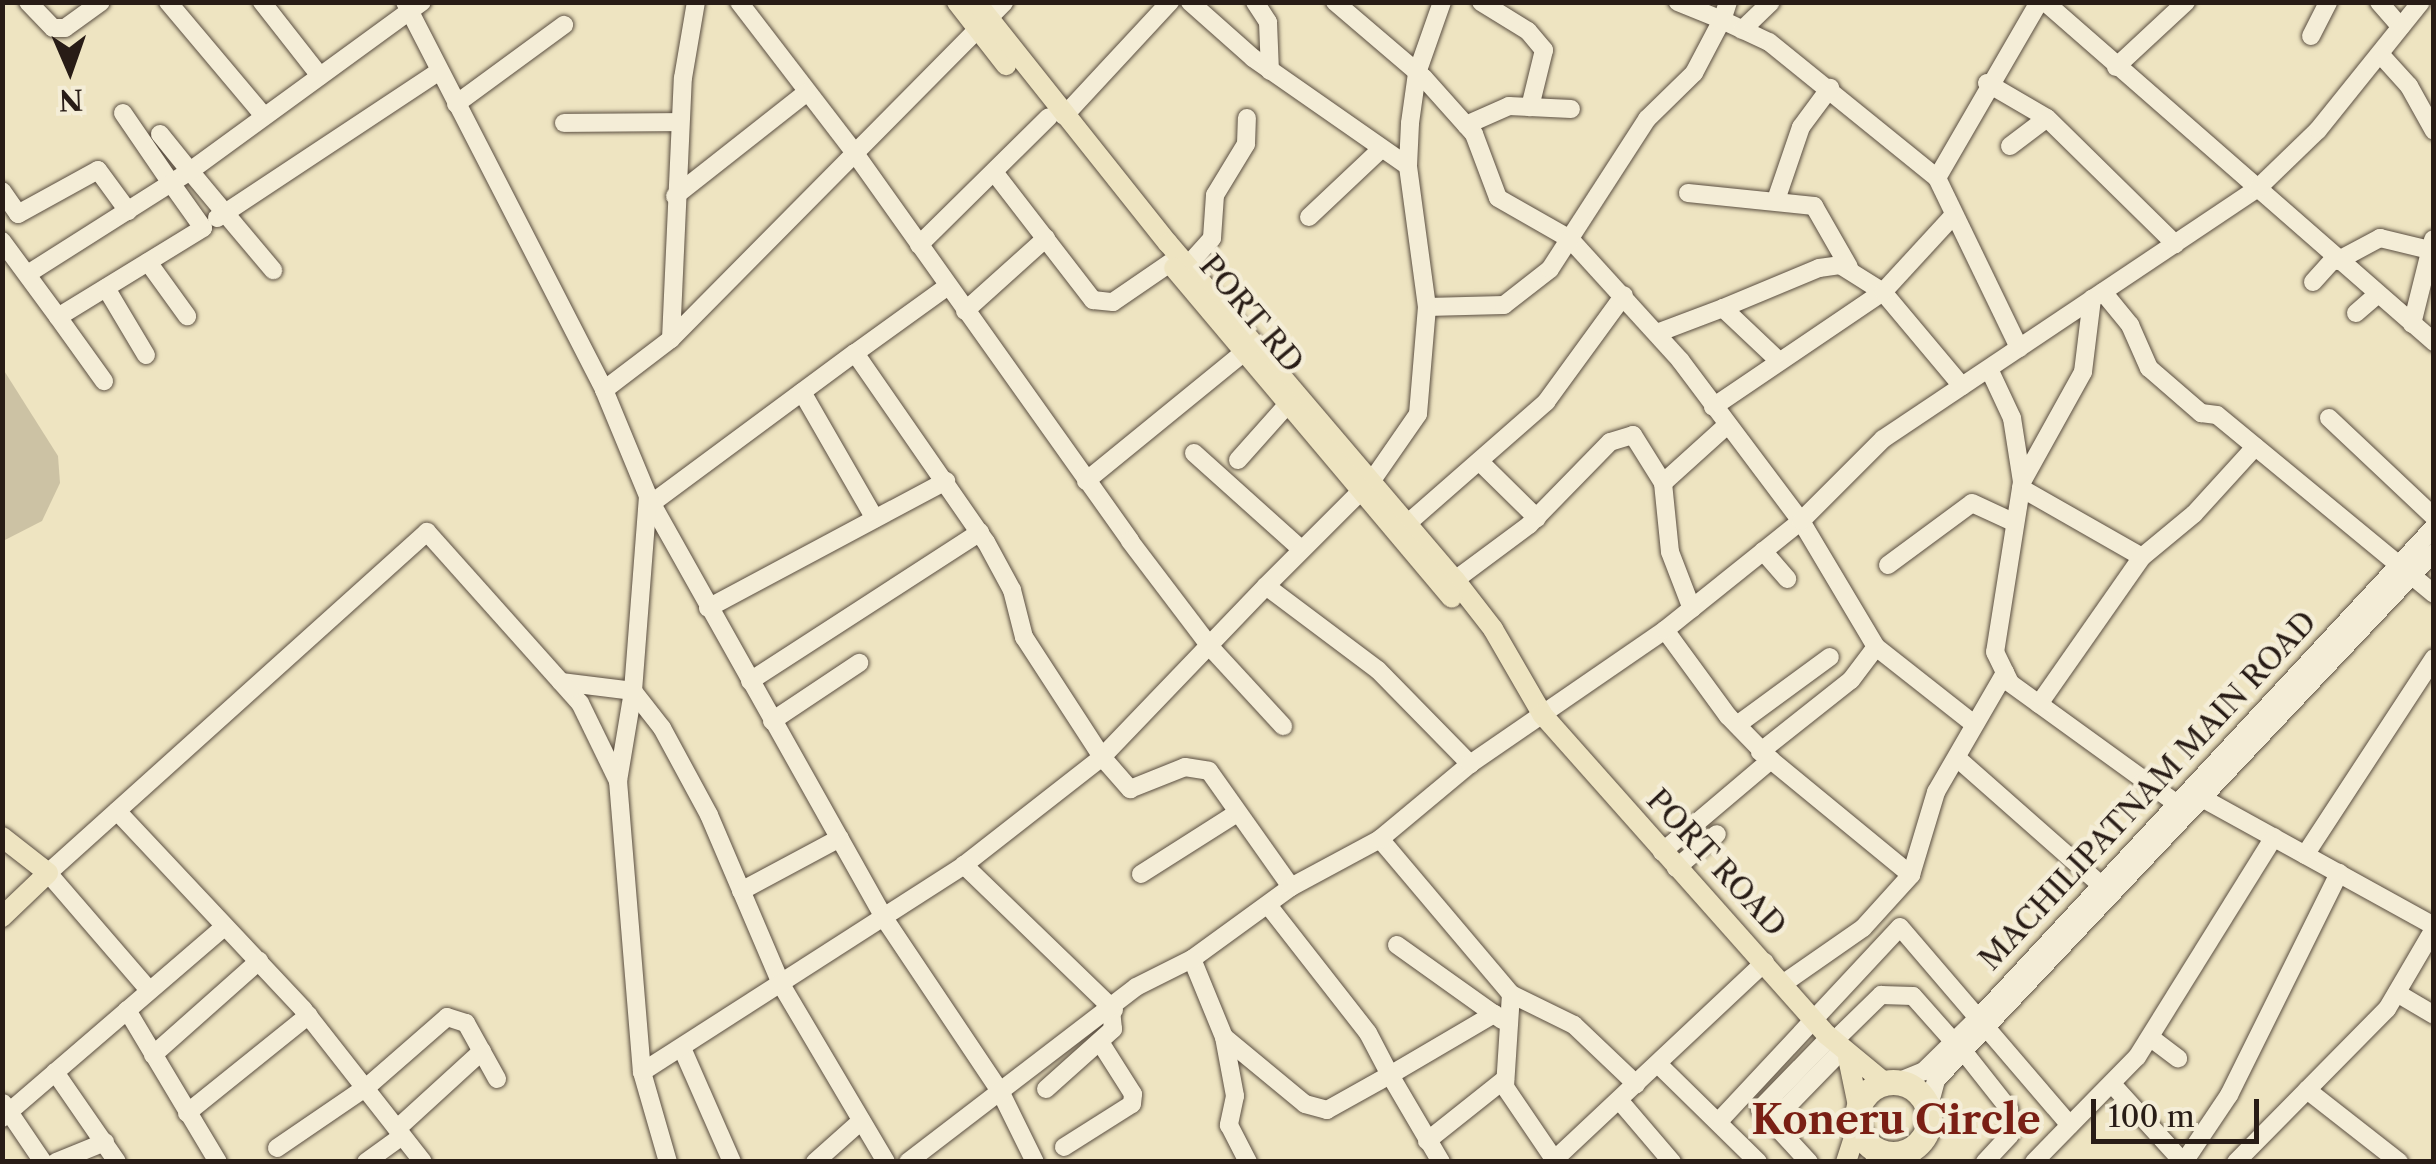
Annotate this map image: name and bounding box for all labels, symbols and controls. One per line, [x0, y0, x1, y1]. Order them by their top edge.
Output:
north arrow [20, 20, 120, 120]
text: N [58, 83, 84, 117]
street label: PORT RD [1191, 248, 1311, 380]
street label: MACHILIPATNAM MAIN ROAD [1972, 604, 2324, 978]
street label: PORT ROAD [1639, 782, 1793, 944]
scale bar [2096, 1079, 2264, 1141]
district label: Koneru Circle [1751, 1096, 2041, 1144]
text: 100 m [2108, 1098, 2195, 1135]

